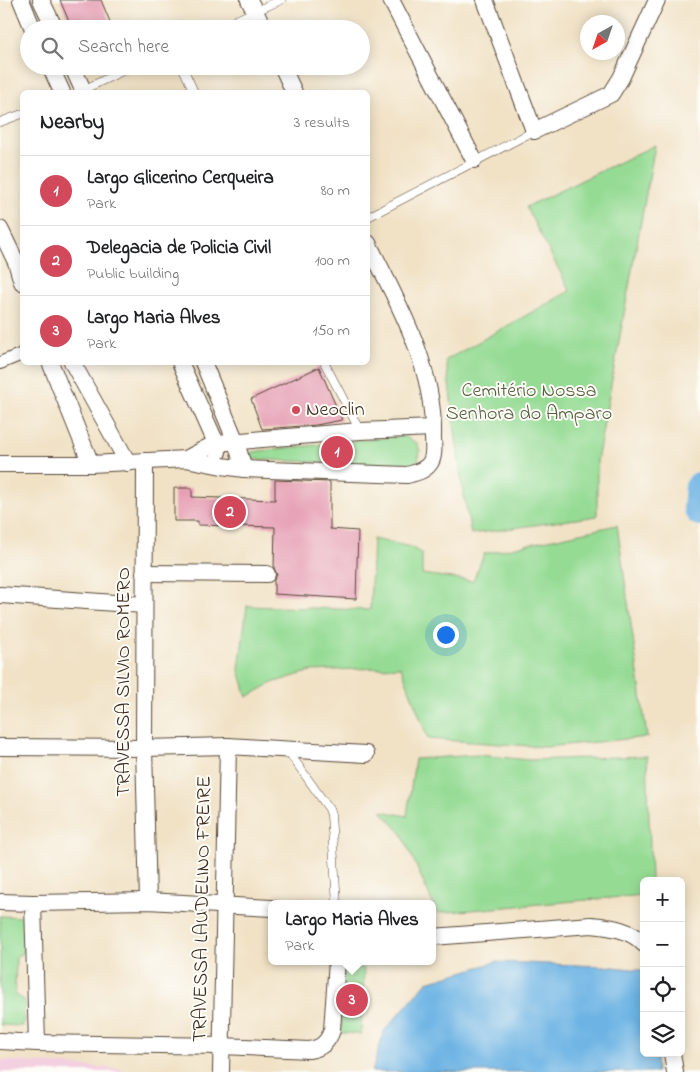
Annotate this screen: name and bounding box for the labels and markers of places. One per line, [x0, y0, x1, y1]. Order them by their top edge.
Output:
place label: Neoclin [306, 396, 365, 425]
marker: Neoclin [290, 404, 302, 416]
pin: 1 [321, 433, 353, 471]
pin: 2 [214, 493, 246, 531]
pin: 3 [336, 981, 368, 1019]

